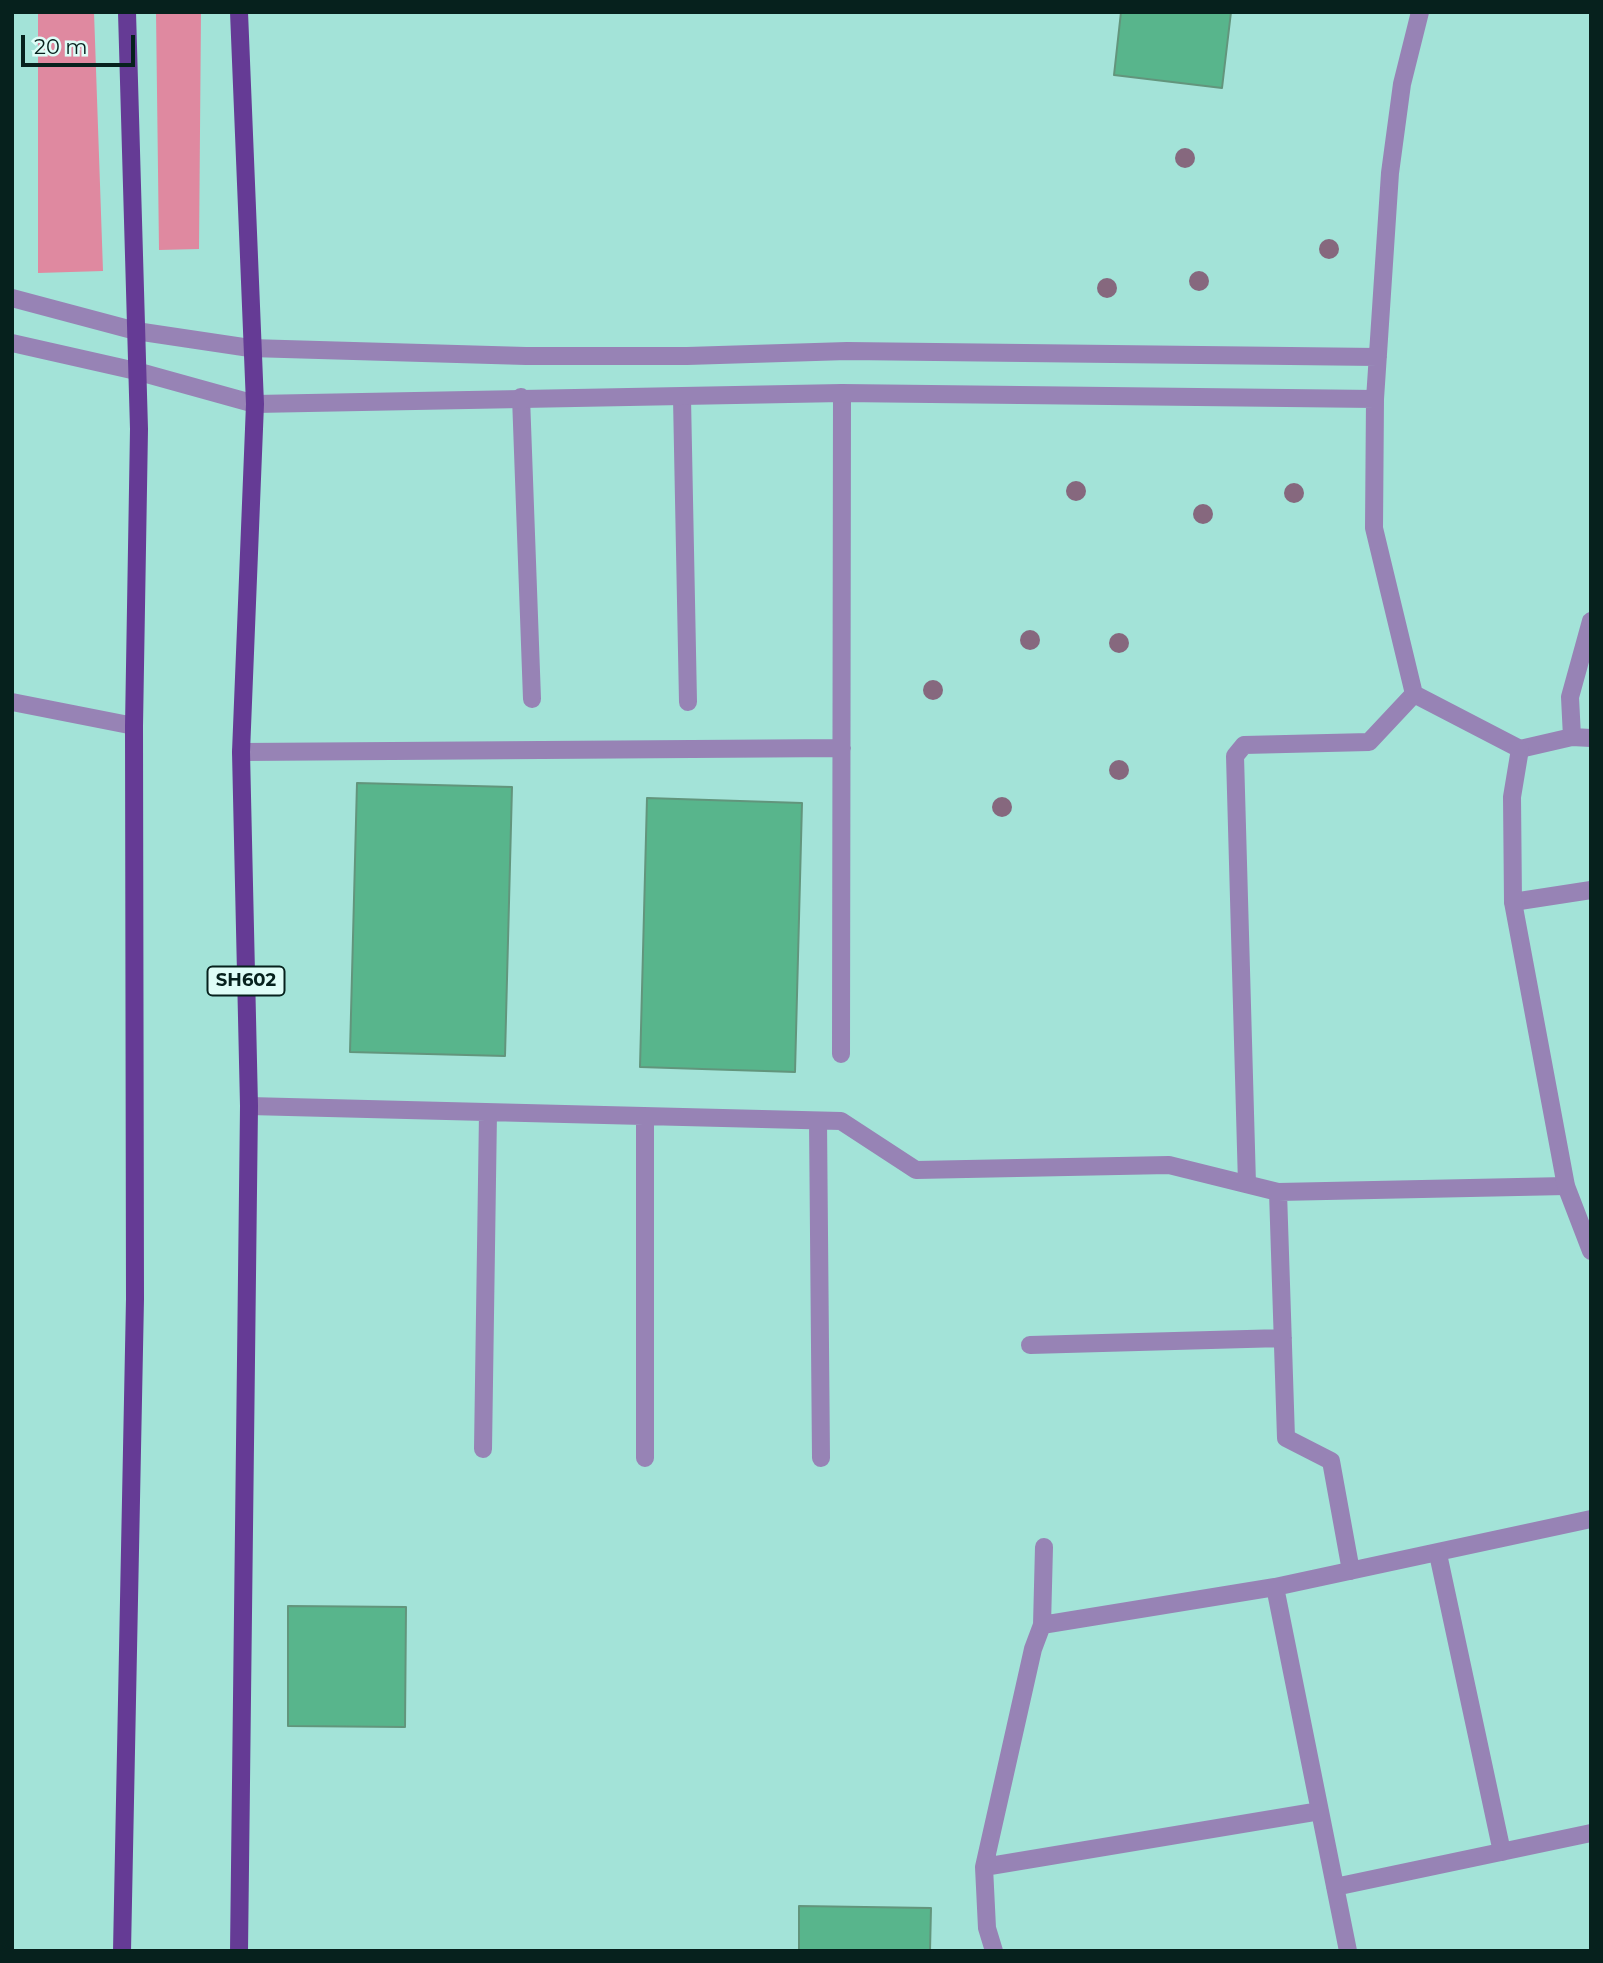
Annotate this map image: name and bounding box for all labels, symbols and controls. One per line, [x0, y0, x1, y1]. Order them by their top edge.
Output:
scale bar [24, 21, 138, 65]
text: 20 m [34, 34, 88, 59]
road number: SH602 [208, 966, 284, 996]

